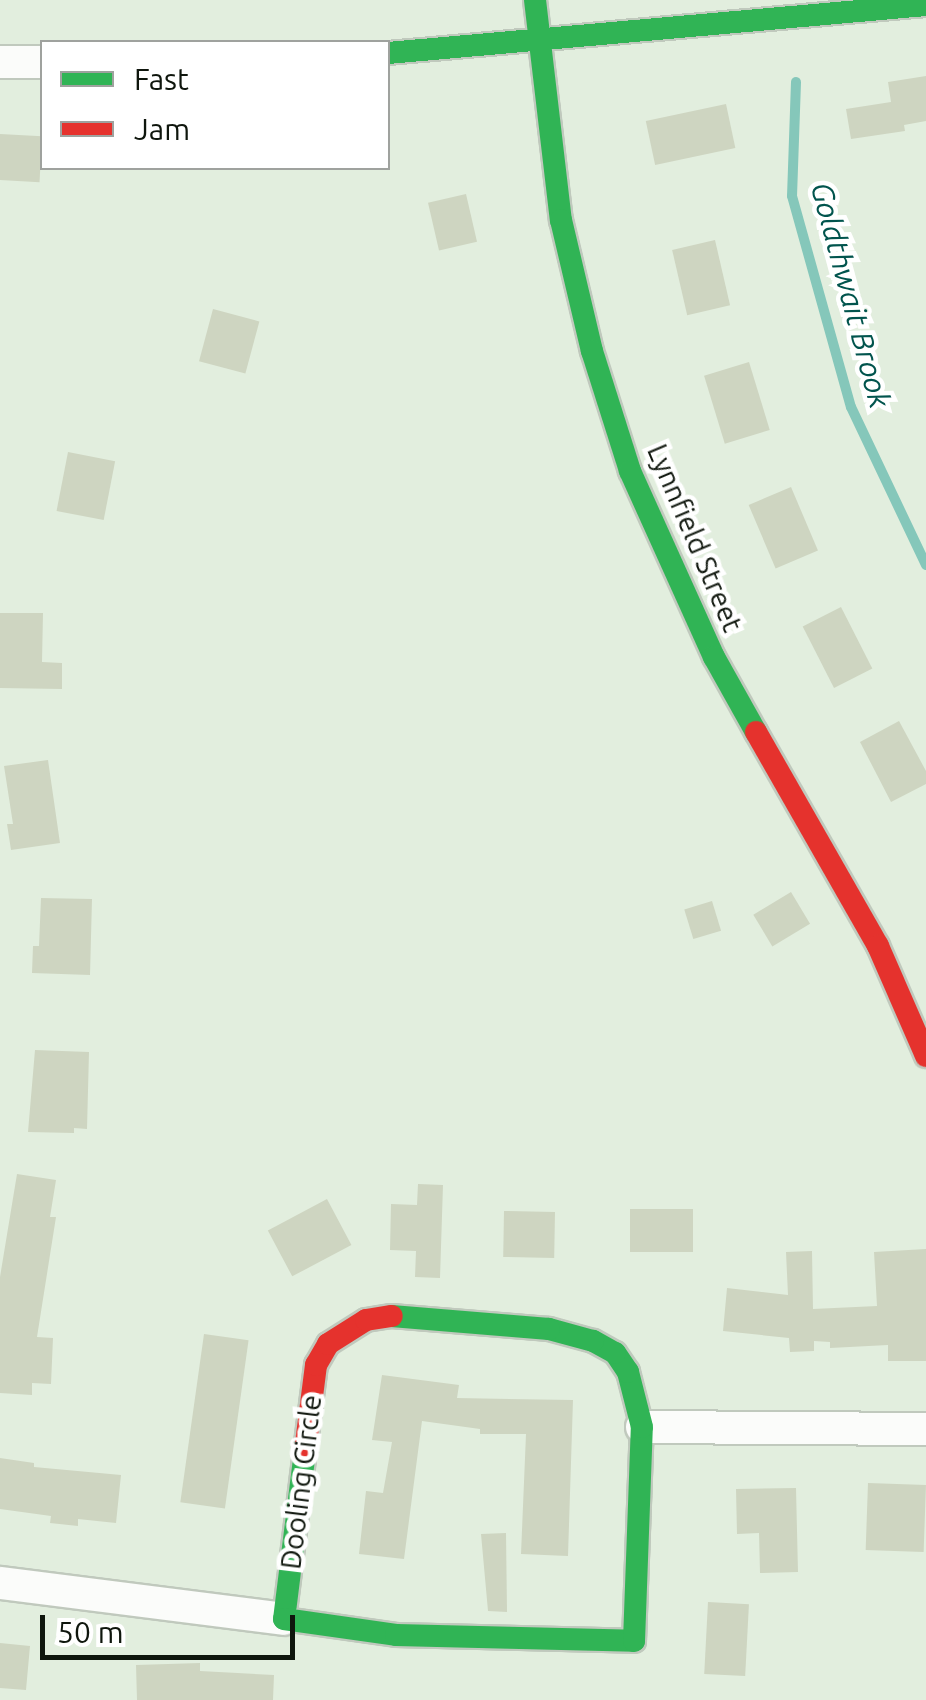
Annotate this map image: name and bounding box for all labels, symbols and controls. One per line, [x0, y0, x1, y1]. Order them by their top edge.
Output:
legend [40, 40, 390, 170]
text: Fast [134, 62, 189, 96]
text: Jam [134, 112, 190, 146]
water label: Goldthwait Brook [804, 178, 898, 412]
street label: Lynnfield Street [640, 439, 750, 637]
street label: Dooling Circle [274, 1393, 328, 1571]
scale bar [45, 1595, 300, 1657]
text: 50 m [57, 1615, 124, 1649]

